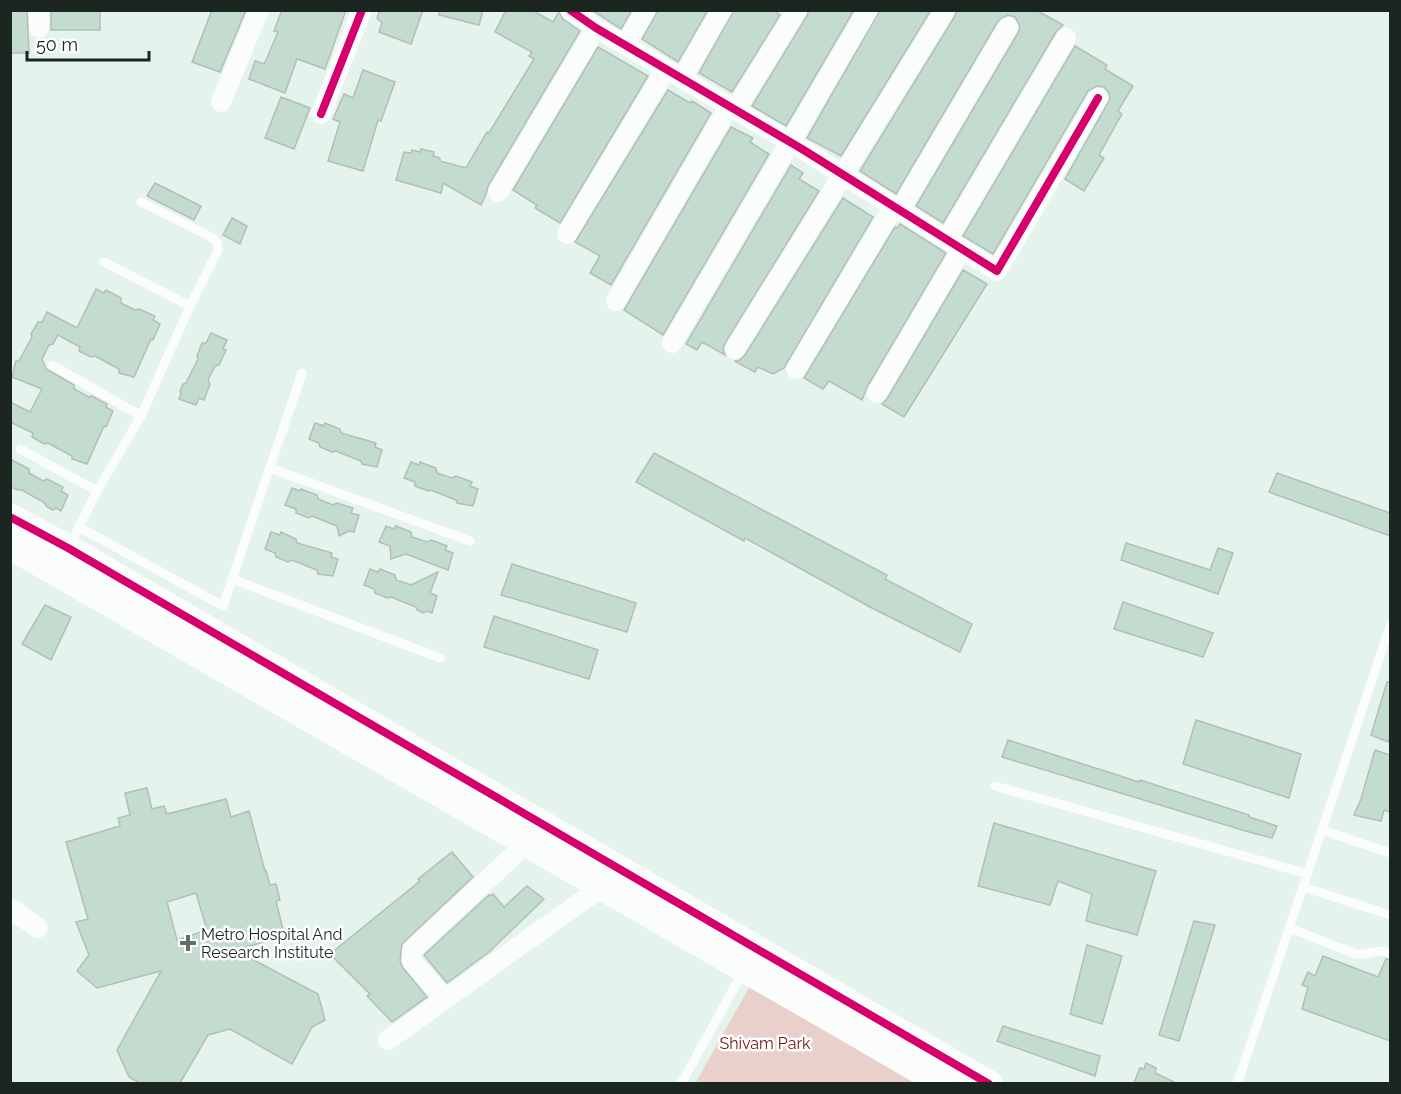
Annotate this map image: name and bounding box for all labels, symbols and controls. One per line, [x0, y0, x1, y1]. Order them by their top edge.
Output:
scale bar [27, 24, 148, 62]
text: 50 m [36, 34, 78, 55]
place label: Metro Hospital And Research Institute [201, 925, 342, 962]
marker: Metro Hospital And Research Institute [179, 934, 197, 952]
park label: Shivam Park [719, 1034, 811, 1053]

